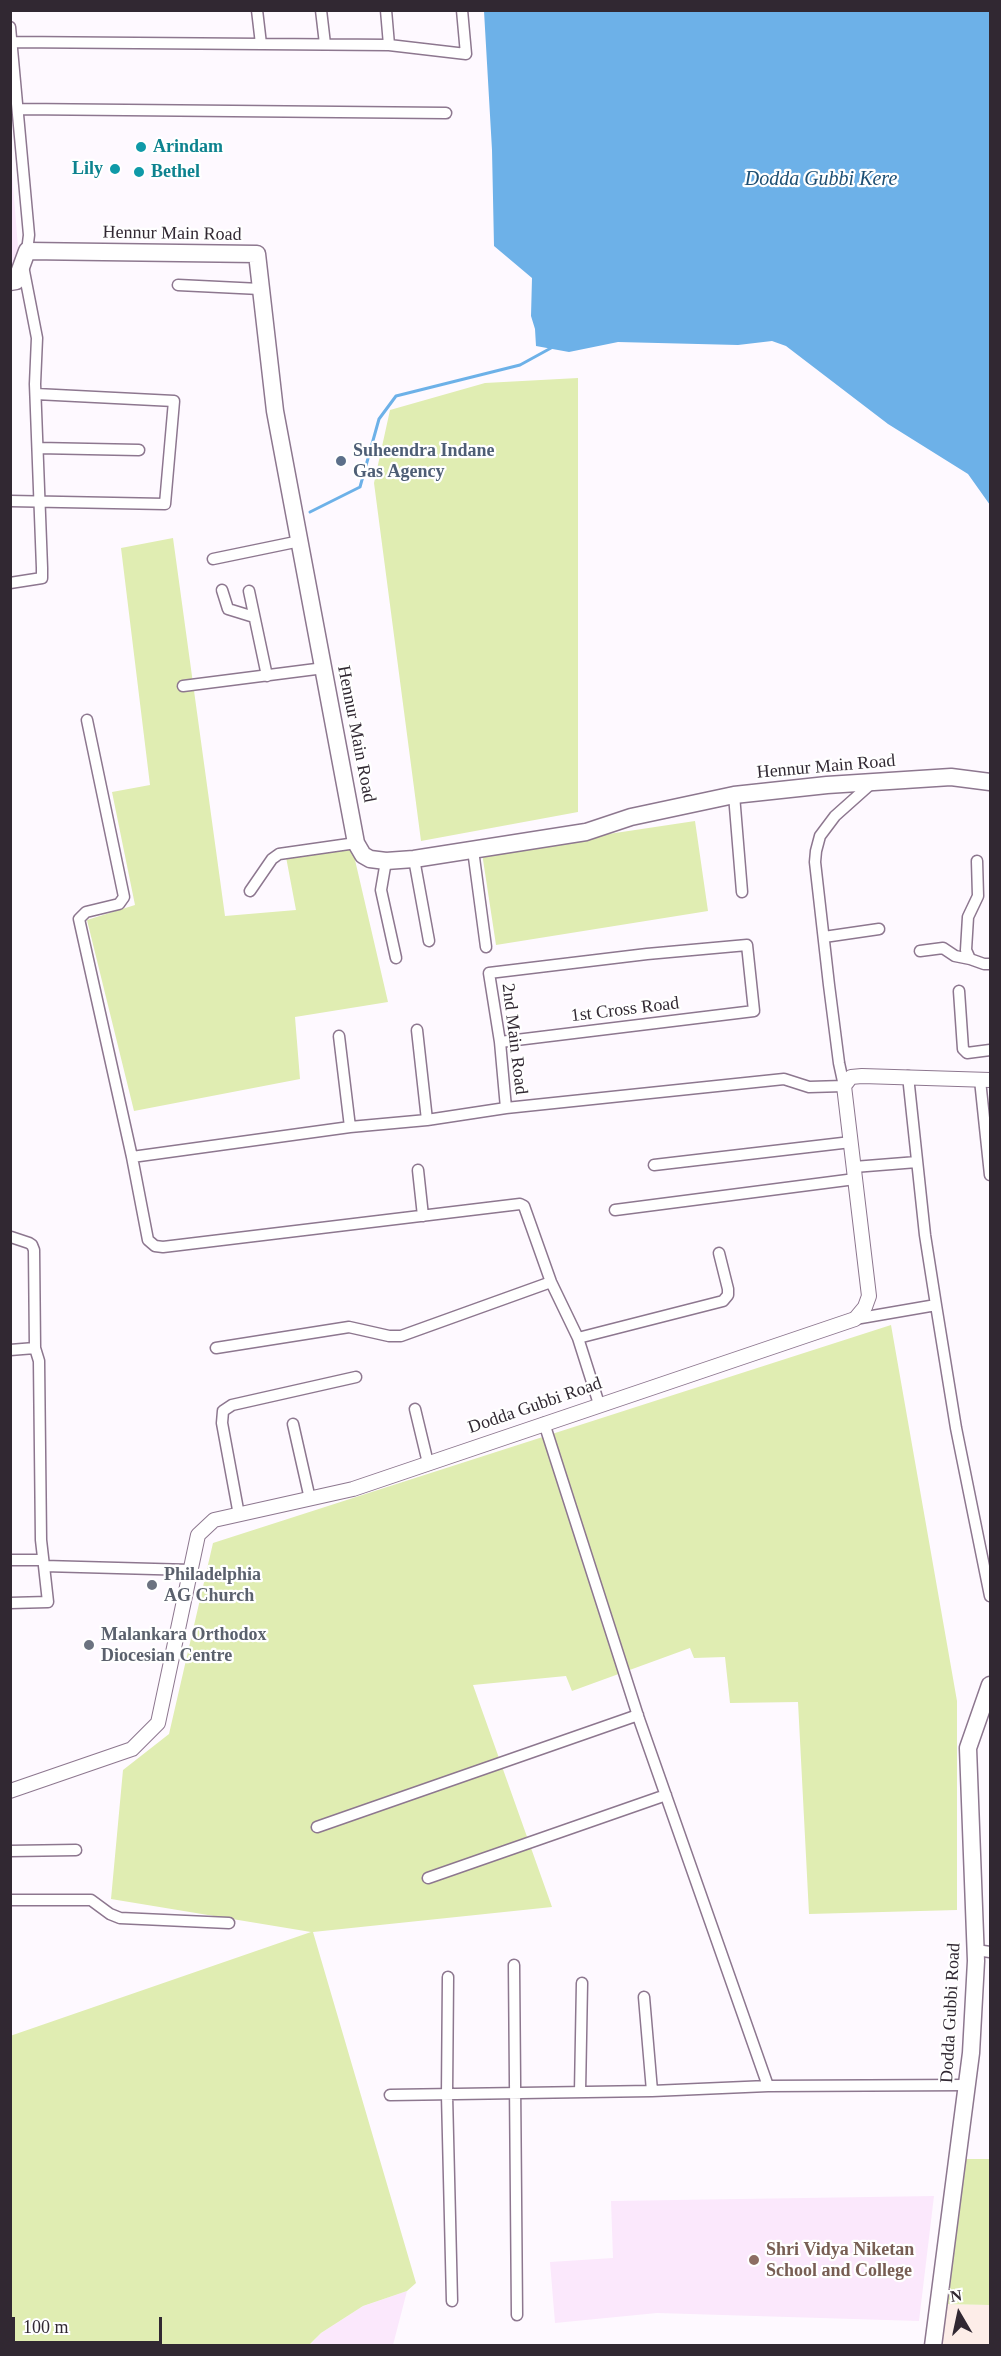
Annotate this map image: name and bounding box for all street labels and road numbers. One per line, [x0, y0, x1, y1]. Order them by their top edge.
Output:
street label: Hennur Main Road [102, 222, 242, 246]
street label: Hennur Main Road [332, 664, 380, 804]
street label: Hennur Main Road [756, 750, 896, 784]
street label: 2nd Main Road [496, 982, 532, 1096]
street label: 1st Cross Road [570, 993, 680, 1027]
street label: Dodda Gubbi Road [465, 1373, 605, 1439]
street label: Dodda Gubbi Road [937, 1943, 965, 2083]

